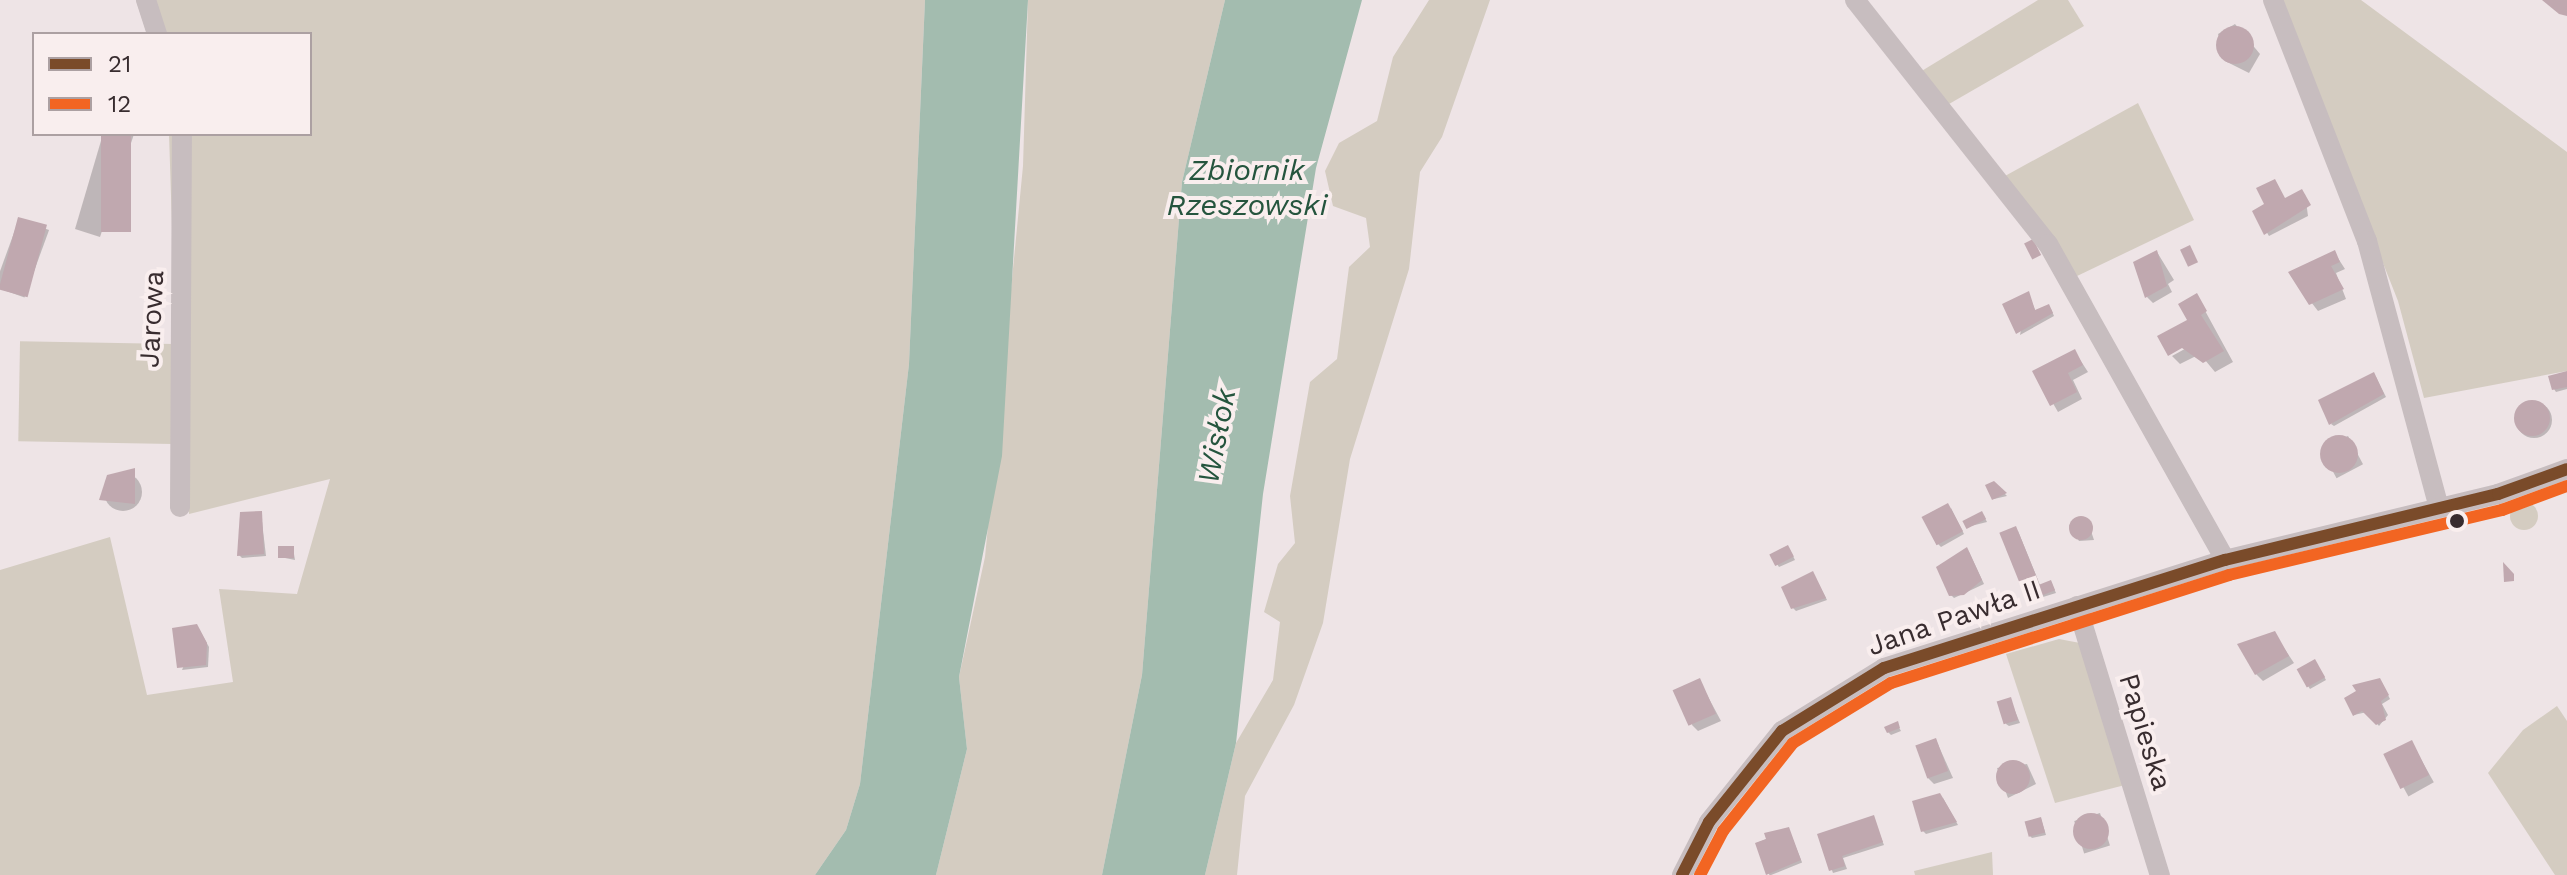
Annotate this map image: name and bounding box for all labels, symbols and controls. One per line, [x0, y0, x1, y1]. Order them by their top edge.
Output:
legend [32, 32, 312, 136]
text: 21 [108, 50, 131, 78]
text: 12 [108, 90, 131, 118]
water label: Zbiornik Rzeszowski [1167, 152, 1327, 222]
street label: Jarowa [133, 269, 171, 369]
water label: Wisłok [1190, 385, 1244, 487]
unlabelled marker [2449, 513, 2465, 529]
street label: Jana Pawła II [1862, 572, 2046, 664]
street label: Papieska [2111, 670, 2179, 794]

